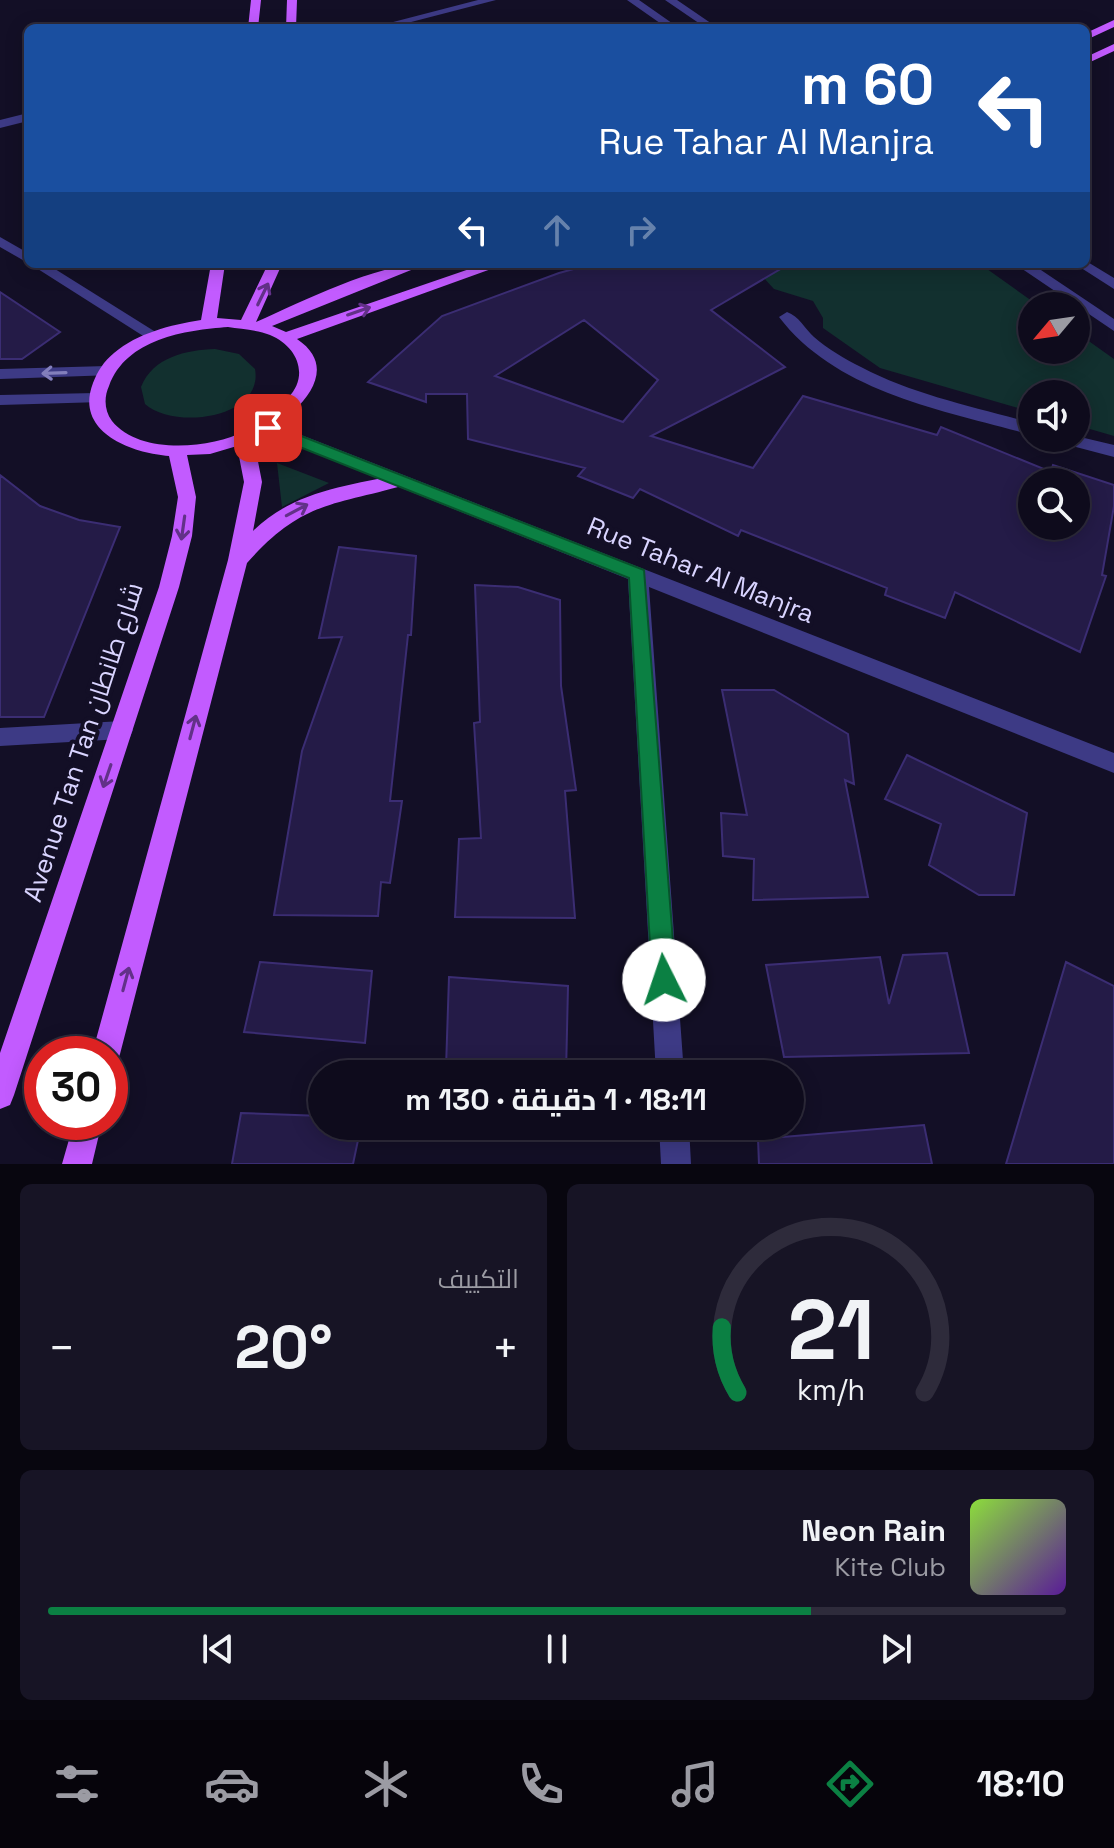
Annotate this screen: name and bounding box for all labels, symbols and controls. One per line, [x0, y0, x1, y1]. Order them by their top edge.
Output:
text: 60 m [801, 49, 934, 120]
icon: left [962, 56, 1066, 160]
text: Rue Tahar Al Manjra [599, 119, 934, 165]
icon: left [451, 208, 495, 252]
icon: ahead [535, 208, 579, 252]
icon: right [619, 208, 663, 252]
one-way arrow [255, 283, 271, 307]
north arrow [1018, 292, 1090, 364]
map controls [1018, 292, 1090, 540]
one-way arrow [347, 303, 372, 318]
one-way arrow [41, 365, 68, 380]
button: sound [1018, 380, 1090, 452]
pin [234, 394, 302, 462]
icon: arrive [246, 406, 290, 450]
button: search [1018, 468, 1090, 540]
one-way arrow [284, 501, 308, 517]
street label: Rue Tahar Al Manjra [582, 509, 820, 631]
one-way arrow [175, 515, 190, 540]
street label: Avenue Tan Tan شارع طانطان [15, 578, 151, 906]
one-way arrow [187, 715, 202, 741]
one-way arrow [98, 763, 113, 788]
position arrow [622, 938, 706, 1022]
one-way arrow [120, 966, 135, 992]
speed limit sign: 30 [24, 1036, 128, 1140]
text: 18:11 · 1 دقيقة · 130 m [405, 1080, 707, 1119]
text: التكييف [437, 1262, 519, 1296]
text: 21 [787, 1277, 874, 1383]
text: 20° [234, 1309, 333, 1386]
text: − [48, 1320, 75, 1376]
text: + [492, 1320, 519, 1376]
text: km/h [796, 1372, 865, 1408]
text: Neon Rain [801, 1511, 946, 1550]
text: Kite Club [834, 1550, 946, 1584]
icon: previous [196, 1627, 240, 1671]
icon: pause [535, 1627, 579, 1671]
icon: next [874, 1627, 918, 1671]
icon: filters [49, 1756, 105, 1812]
icon: car [204, 1756, 260, 1812]
icon: climate [358, 1756, 414, 1812]
icon: phone [513, 1756, 569, 1812]
icon: music [667, 1756, 723, 1812]
icon: directions [822, 1756, 878, 1812]
text: 18:10 [977, 1761, 1065, 1807]

